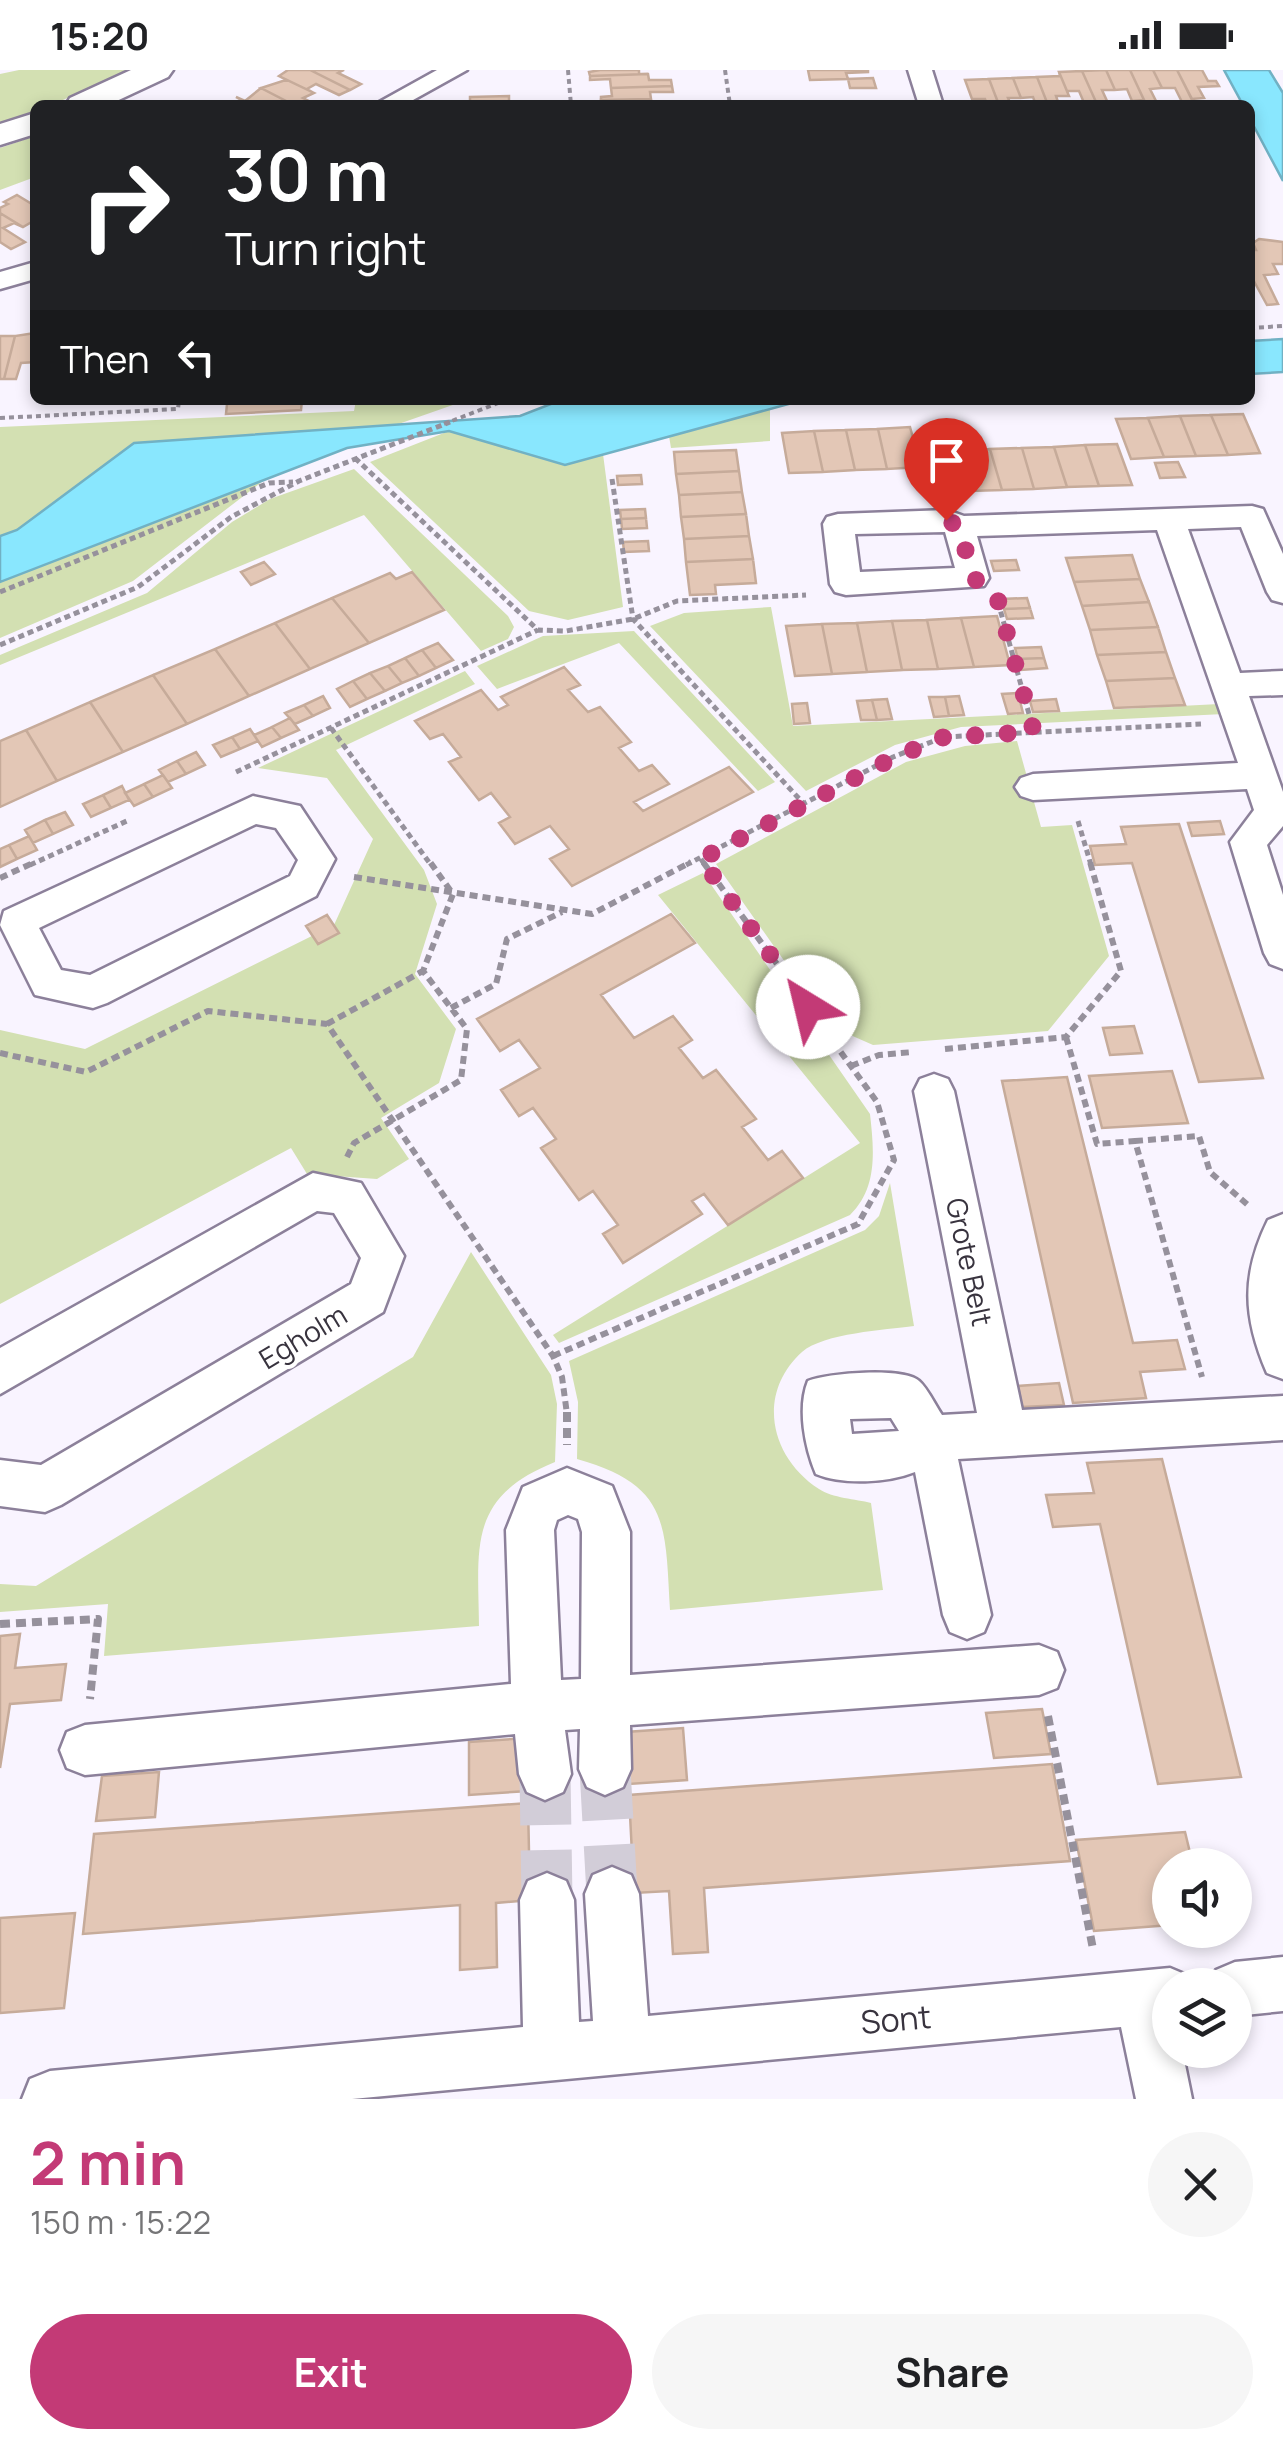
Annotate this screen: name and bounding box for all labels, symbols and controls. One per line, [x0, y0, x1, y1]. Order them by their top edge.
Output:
text: 15:20 [50, 9, 150, 61]
text: 30 m [225, 126, 389, 222]
icon: right [60, 140, 190, 270]
text: Turn right [225, 217, 426, 279]
icon: left [169, 330, 224, 385]
text: Then [60, 332, 149, 384]
pin [904, 418, 989, 521]
icon: arrive [919, 433, 974, 488]
position arrow [756, 955, 860, 1059]
street label: Grote Belt [938, 1194, 1002, 1329]
street label: Egholm [252, 1295, 353, 1377]
map controls [1152, 1848, 1252, 2068]
button: sound [1152, 1848, 1252, 1948]
button: layers [1152, 1968, 1252, 2068]
street label: Sont [859, 1994, 933, 2044]
text: 2 min [30, 2121, 186, 2203]
button: close [1148, 2132, 1253, 2237]
text: 150 m · 15:22 [30, 2200, 211, 2244]
button: Exit [30, 2314, 632, 2429]
button: Share [652, 2314, 1253, 2429]

